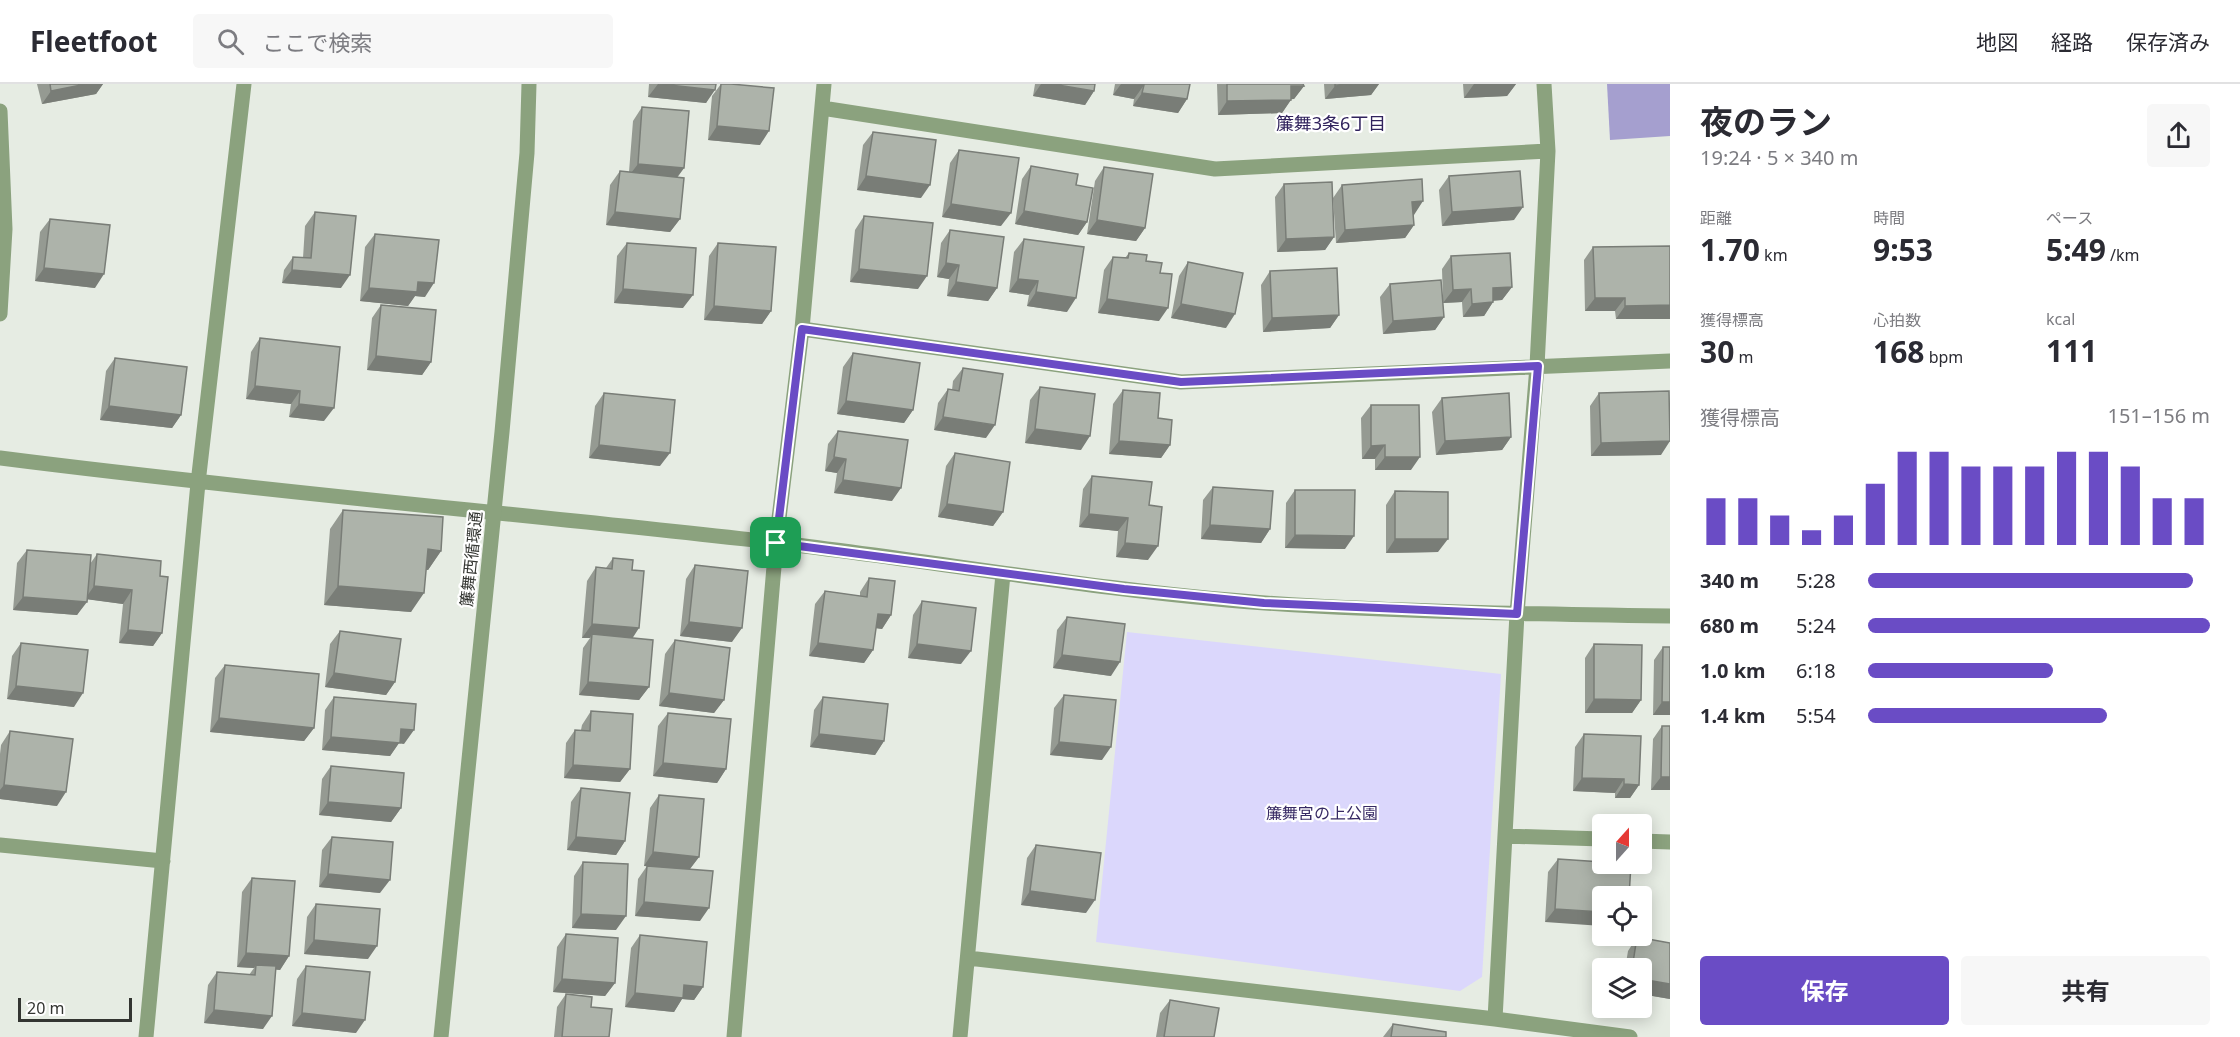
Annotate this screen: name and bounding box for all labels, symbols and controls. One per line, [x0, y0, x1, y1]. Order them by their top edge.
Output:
search box [193, 14, 613, 68]
text: Fleetfoot [30, 22, 157, 60]
icon: search [214, 25, 247, 58]
text: ここで検索 [262, 27, 372, 57]
text: 地図 [1976, 28, 2018, 56]
text: 経路 [2051, 28, 2093, 56]
text: 保存済み [2126, 28, 2210, 56]
text: 夜のラン [1700, 99, 1832, 144]
button: share [2147, 104, 2210, 167]
district label: 簾舞3条6丁目 [1276, 111, 1386, 135]
text: 19:24 · 5 × 340 m [1700, 144, 1858, 171]
text: 距離 [1700, 207, 1732, 229]
text: 時間 [1873, 207, 1905, 229]
text: ペース [2046, 207, 2093, 229]
text: 1.70 [1700, 229, 1760, 270]
text: 9:53 [1873, 229, 1933, 270]
text: 5:49 [2046, 229, 2106, 270]
text: km [1760, 244, 1788, 266]
text: /km [2106, 244, 2140, 266]
text: kcal [2046, 308, 2075, 330]
text: 獲得標高 [1700, 309, 1764, 331]
text: 心拍数 [1873, 309, 1921, 331]
text: 111 [2046, 330, 2097, 371]
text: 30 [1700, 331, 1734, 372]
text: 168 [1873, 331, 1924, 372]
text: m [1734, 346, 1753, 368]
text: bpm [1924, 346, 1963, 368]
text: 151–156 m [2107, 402, 2210, 429]
text: 獲得標高 [1700, 404, 1780, 431]
street label: 簾舞西循環通 [455, 510, 487, 608]
pin [750, 517, 801, 568]
icon: arrive [759, 526, 792, 559]
text: 340 m [1700, 567, 1759, 594]
text: 5:28 [1796, 567, 1836, 594]
text: 680 m [1700, 612, 1759, 639]
text: 5:24 [1796, 612, 1836, 639]
text: 1.0 km [1700, 657, 1766, 684]
text: 6:18 [1796, 657, 1836, 684]
text: 1.4 km [1700, 702, 1766, 729]
text: 5:54 [1796, 702, 1836, 729]
park label: 簾舞宮の上公園 [1266, 802, 1378, 824]
north arrow [1592, 814, 1652, 874]
map controls [1592, 814, 1652, 1018]
button: locate [1592, 886, 1652, 946]
button: 保存 [1700, 956, 1949, 1025]
button: 共有 [1961, 956, 2210, 1025]
button: layers [1592, 958, 1652, 1018]
scale bar [18, 995, 132, 1022]
text: 20 m [27, 997, 64, 1019]

